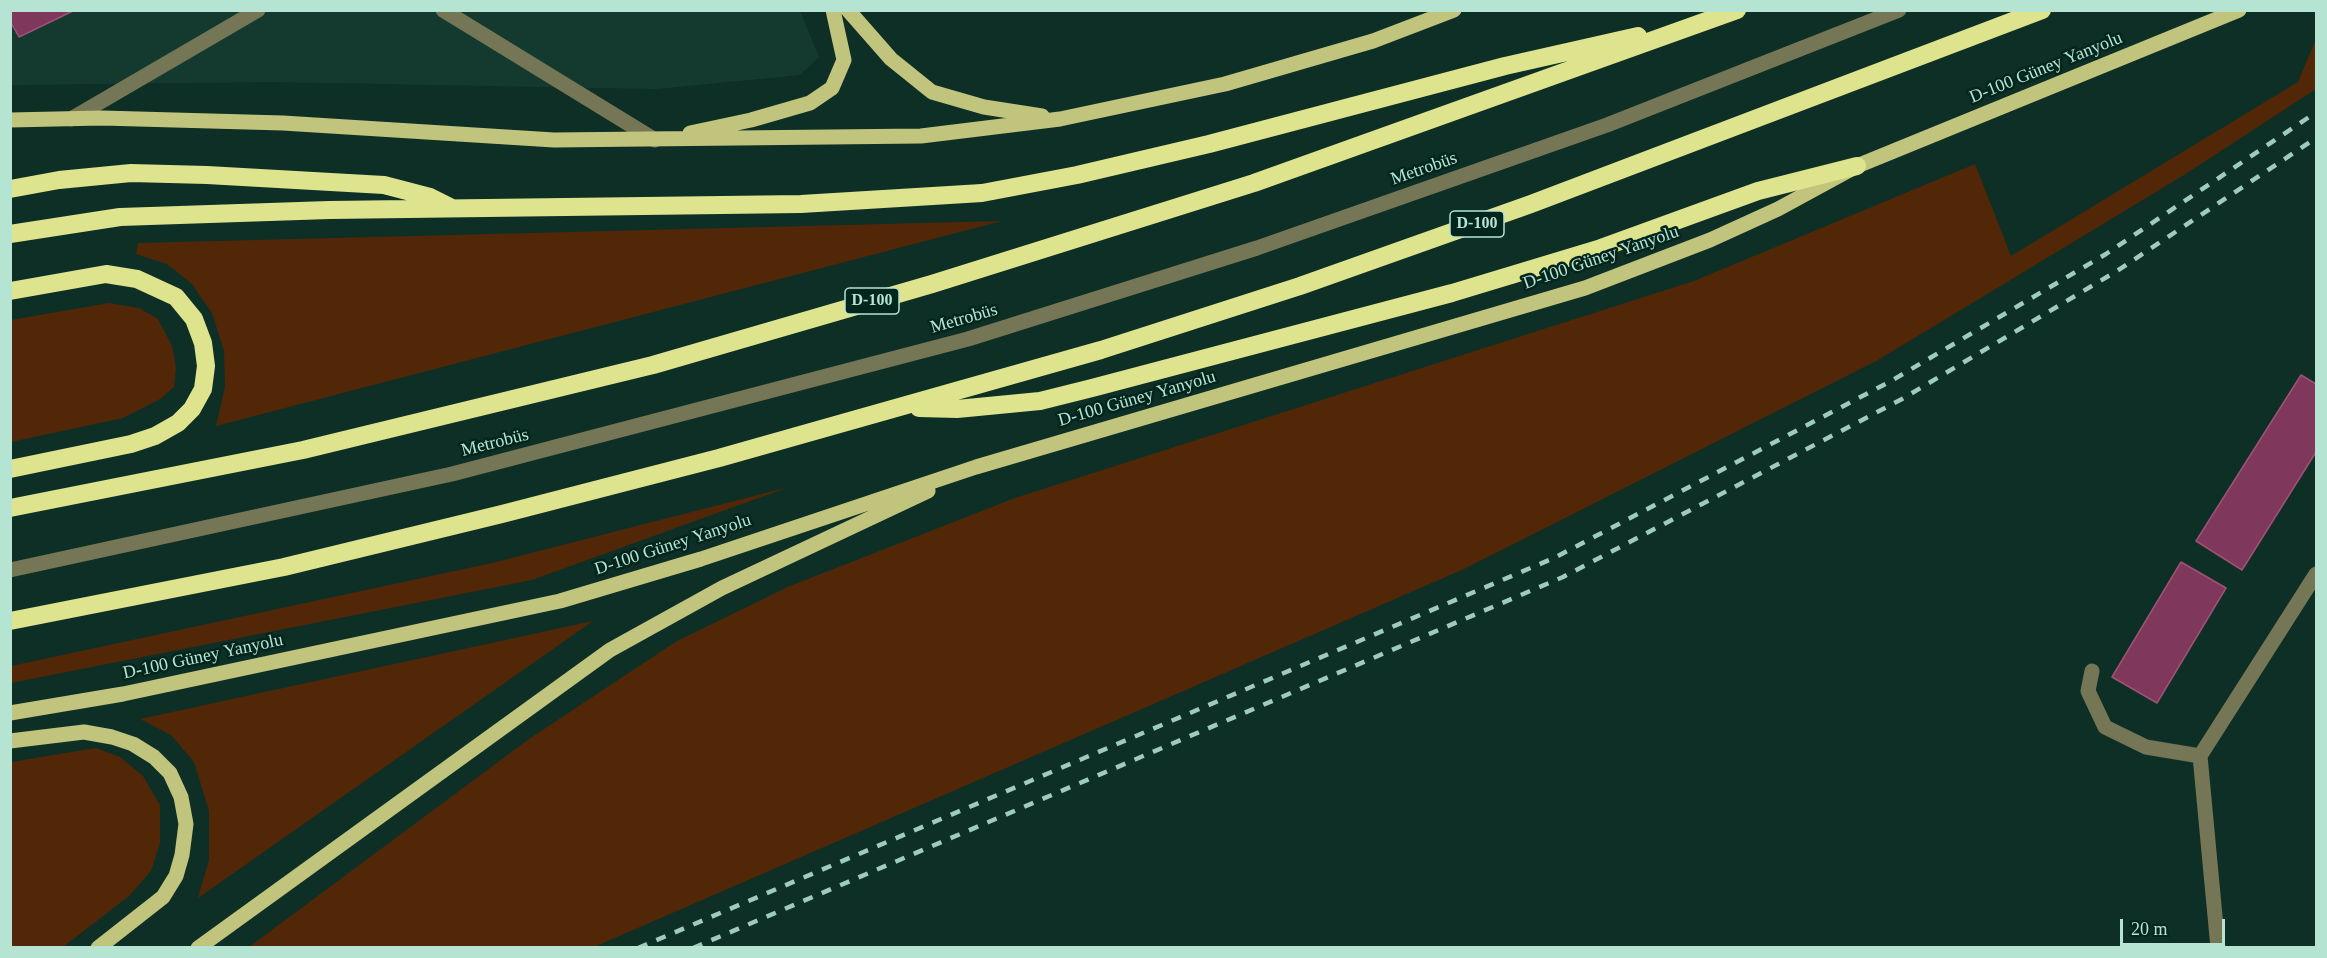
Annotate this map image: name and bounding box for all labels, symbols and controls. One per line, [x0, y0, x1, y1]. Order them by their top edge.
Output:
street label: D-100 Güney Yanyolu [1966, 27, 2126, 109]
street label: Metrobüs [1388, 148, 1460, 190]
road number: D-100 [1450, 211, 1504, 237]
street label: D-100 Güney Yanyolu [1520, 221, 1682, 295]
road number: D-100 [845, 288, 899, 314]
street label: Metrobüs [928, 299, 1000, 339]
street label: D-100 Güney Yanyolu [1056, 366, 1218, 432]
street label: Metrobüs [459, 424, 531, 462]
street label: D-100 Güney Yanyolu [592, 510, 754, 580]
street label: D-100 Güney Yanyolu [121, 629, 285, 685]
scale bar [2123, 907, 2228, 945]
text: 20 m [2131, 919, 2168, 939]

